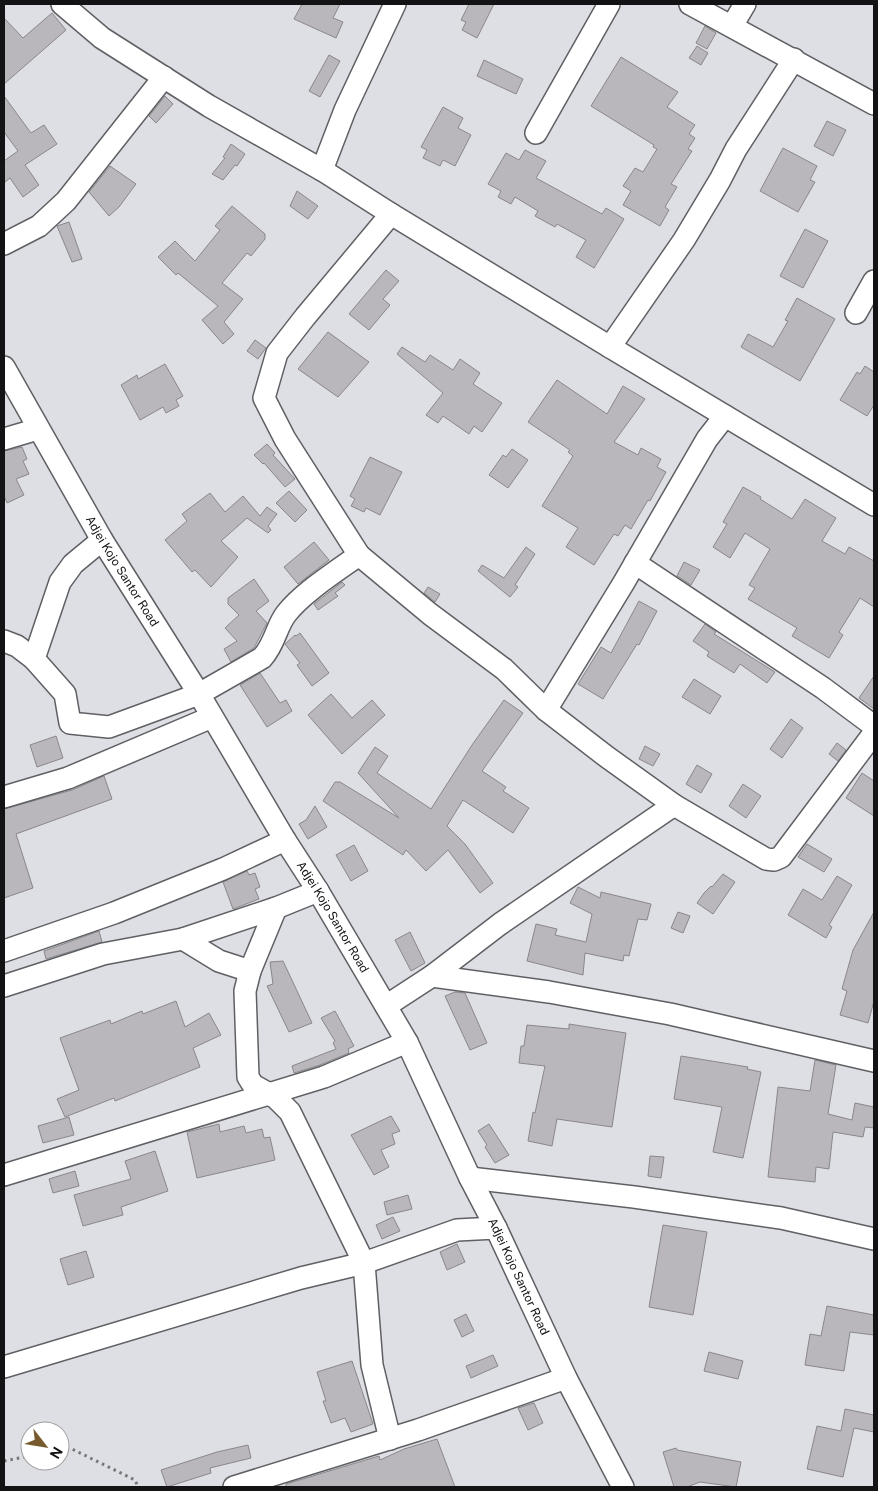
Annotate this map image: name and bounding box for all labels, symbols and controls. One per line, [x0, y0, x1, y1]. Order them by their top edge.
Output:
street label: Adjei Kojo Santor Road [83, 513, 162, 629]
street label: Adjei Kojo Santor Road [294, 859, 372, 975]
street label: Adjei Kojo Santor Road [485, 1216, 552, 1337]
north arrow [20, 1421, 70, 1471]
text: N [46, 1444, 66, 1462]

